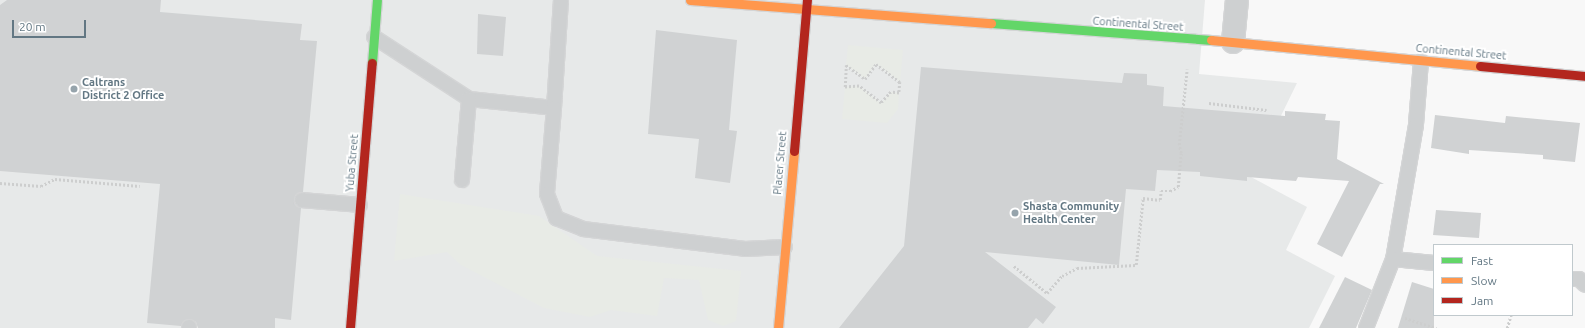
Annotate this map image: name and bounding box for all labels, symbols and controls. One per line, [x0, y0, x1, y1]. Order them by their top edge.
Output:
scale bar [14, 12, 88, 38]
street label: Continental Street [1092, 14, 1184, 34]
text: 20 m [19, 20, 46, 33]
street label: Continental Street [1415, 41, 1507, 63]
place label: Caltrans District 2 Office [82, 76, 164, 102]
marker: Caltrans District 2 Office [69, 84, 79, 94]
street label: Placer Street [771, 131, 789, 195]
street label: Yuba Street [343, 134, 361, 192]
place label: Shasta Community Health Center [1023, 200, 1119, 226]
marker: Shasta Community Health Center [1010, 208, 1020, 218]
legend [1433, 244, 1573, 316]
text: Fast [1471, 254, 1493, 267]
text: Slow [1471, 274, 1497, 287]
text: Jam [1471, 294, 1493, 307]

